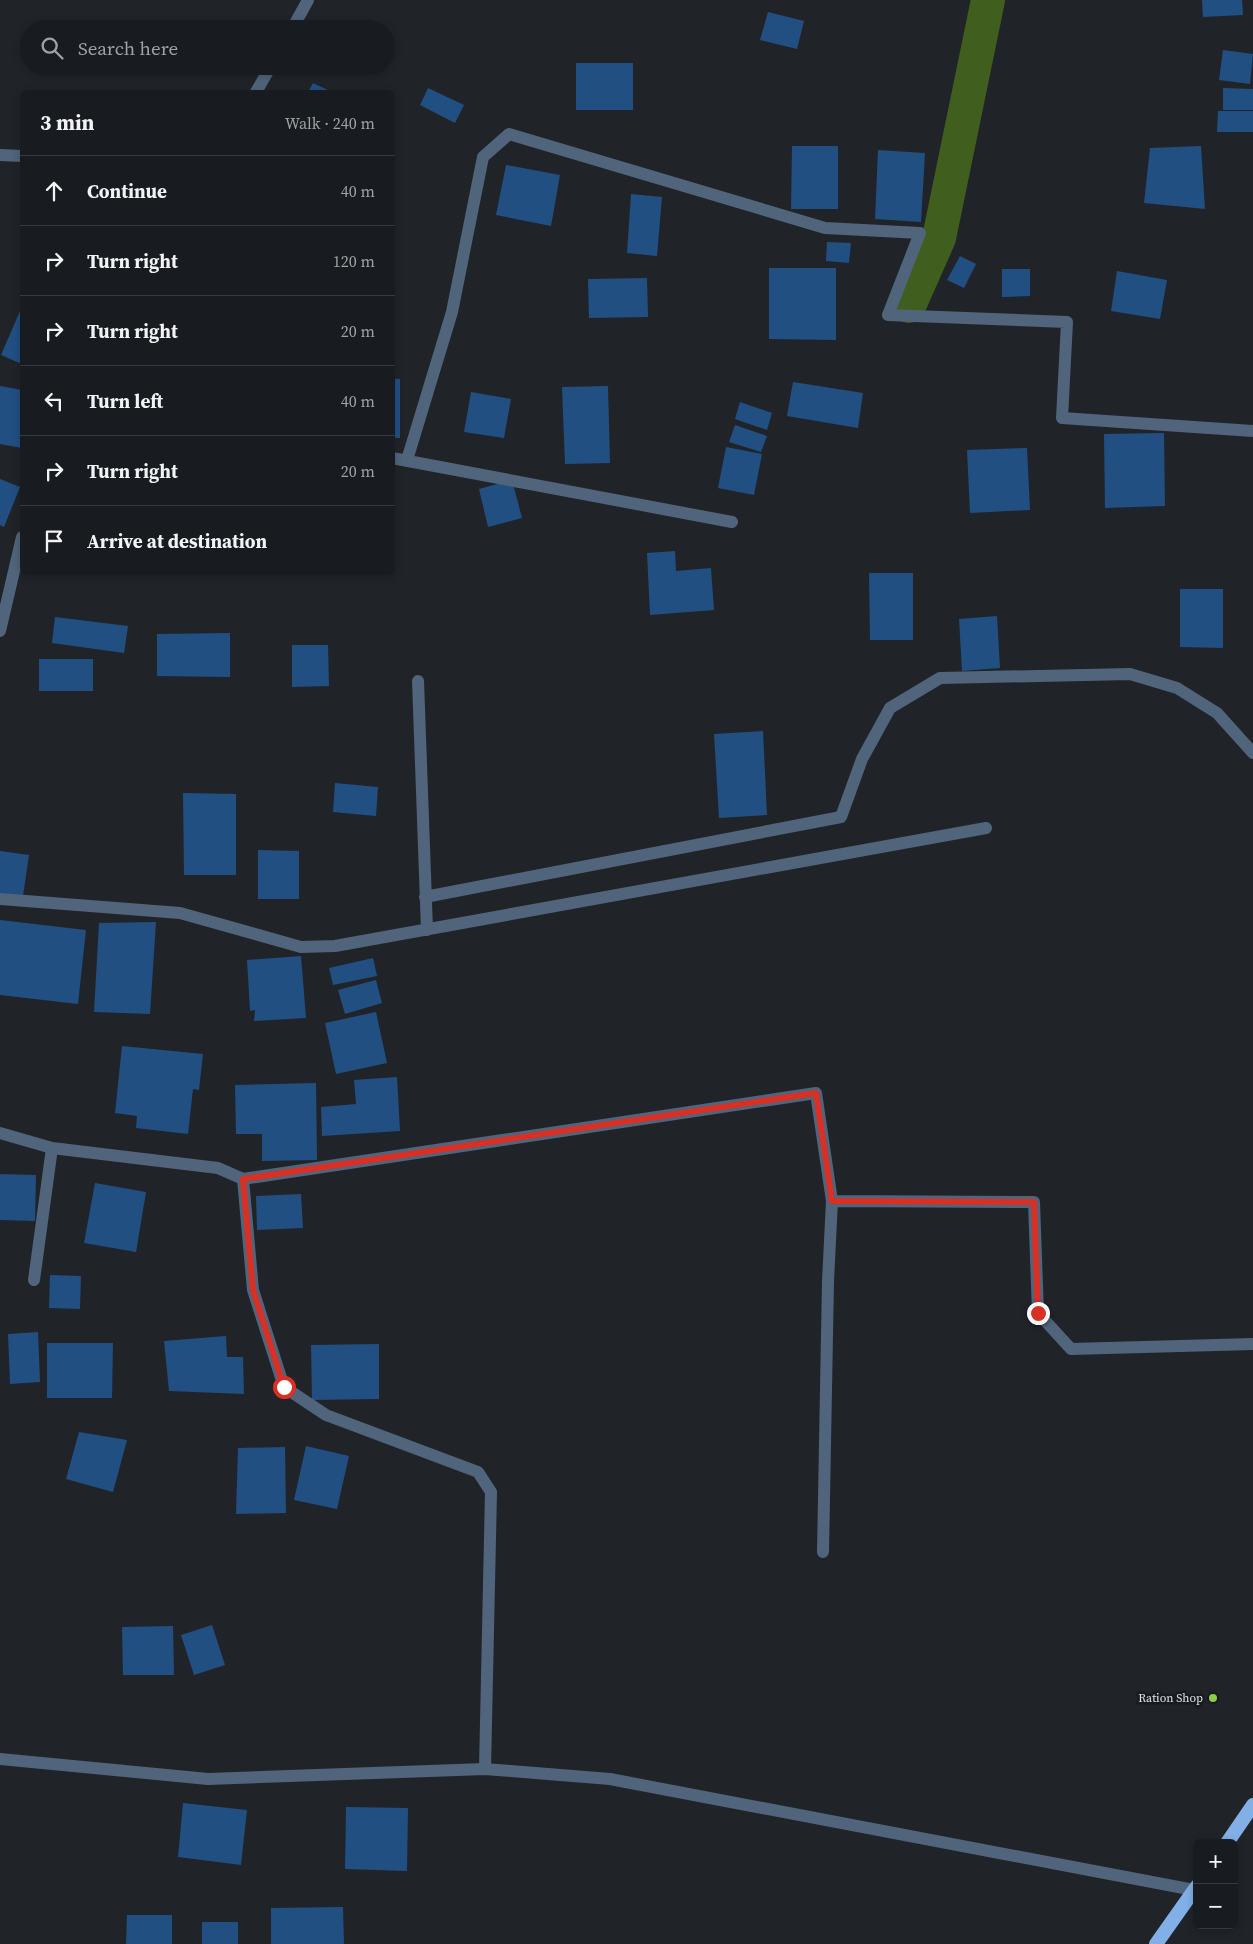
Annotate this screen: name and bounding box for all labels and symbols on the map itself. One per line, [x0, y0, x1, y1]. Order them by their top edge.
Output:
route end [1027, 1302, 1050, 1325]
route start [273, 1376, 296, 1399]
place label: Ration Shop [1138, 1690, 1203, 1706]
marker: Ration Shop [1207, 1692, 1219, 1704]

